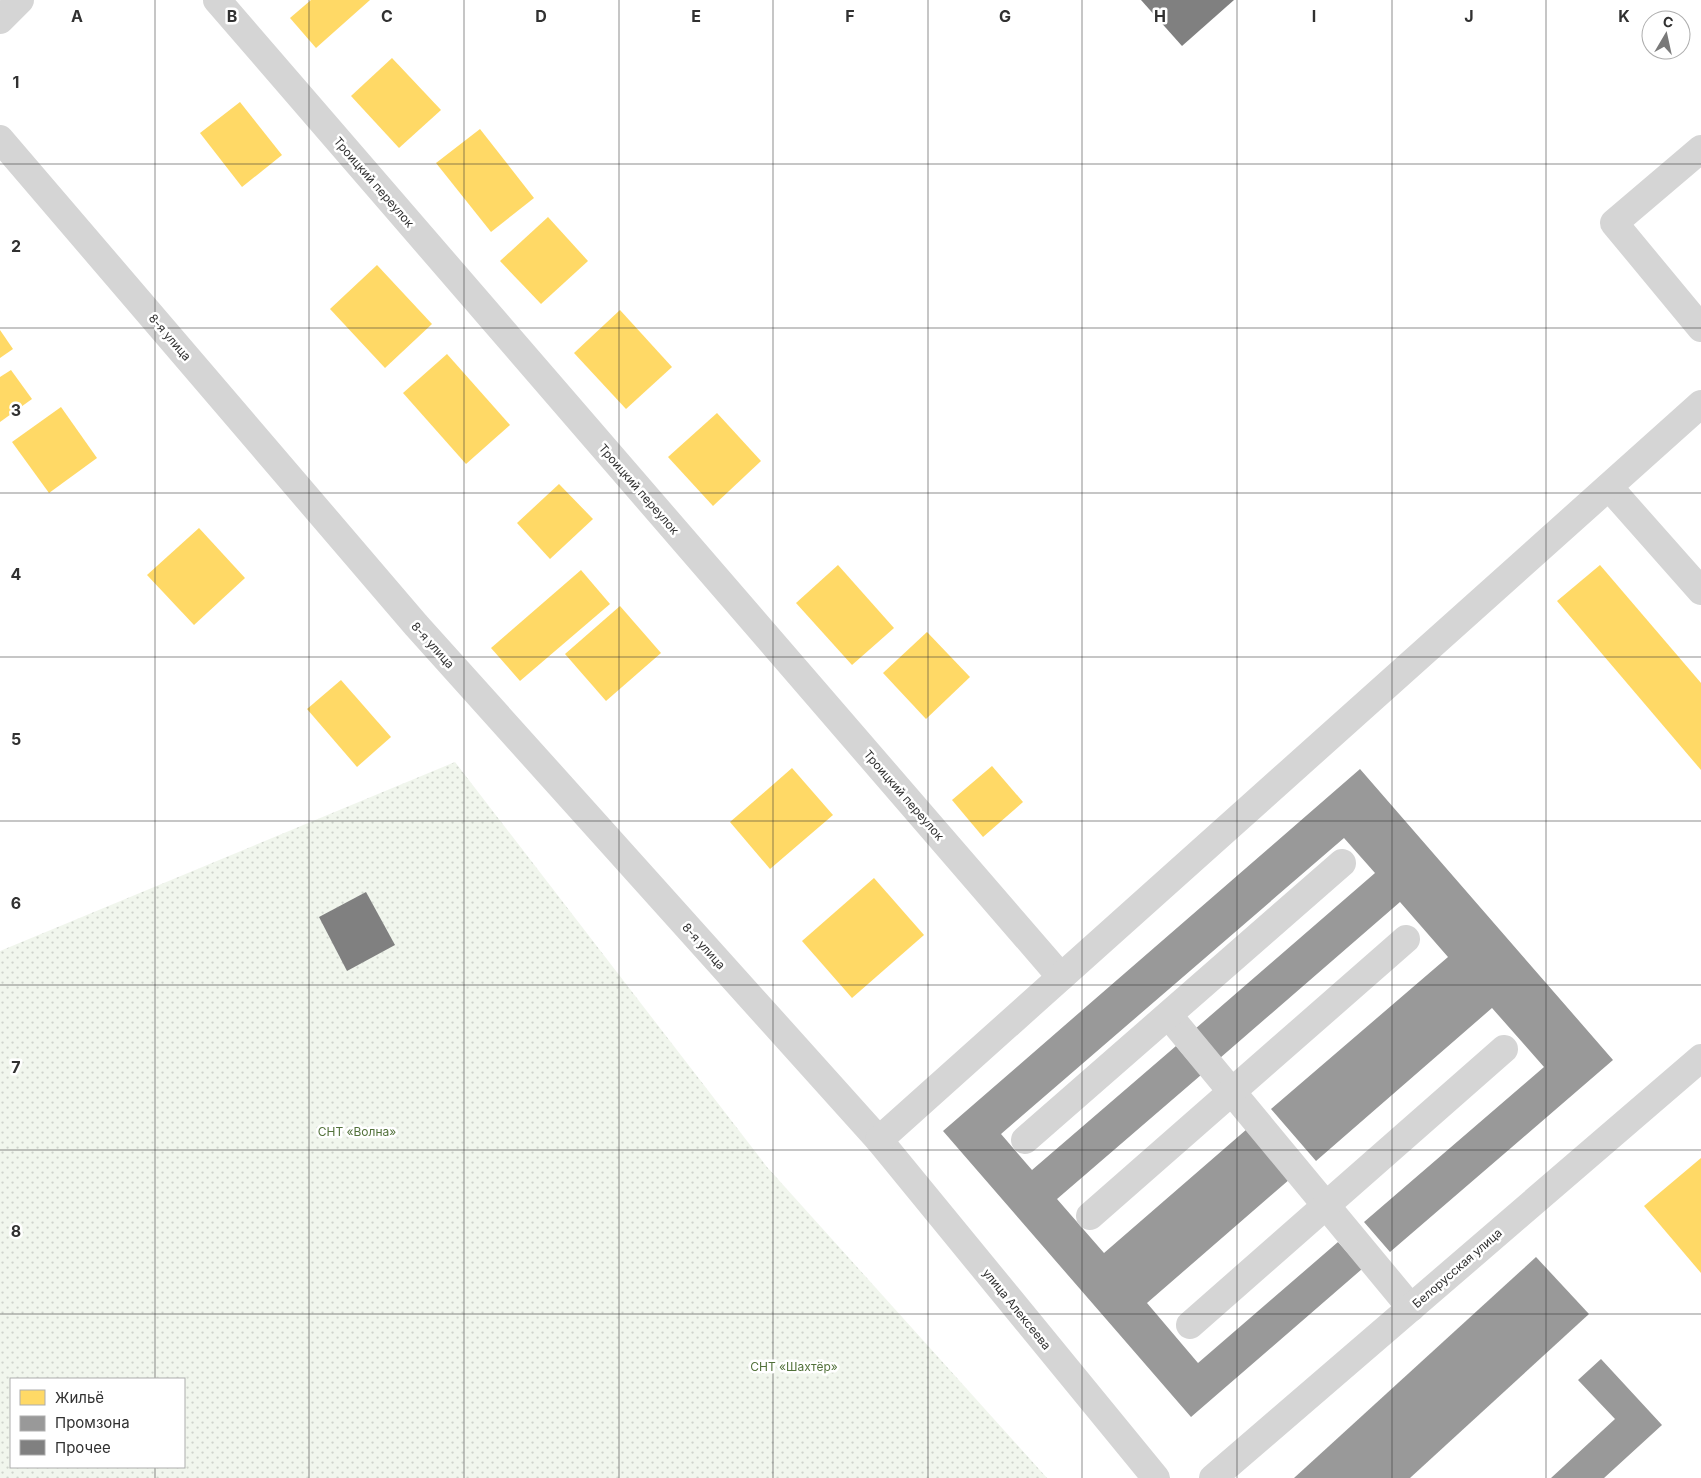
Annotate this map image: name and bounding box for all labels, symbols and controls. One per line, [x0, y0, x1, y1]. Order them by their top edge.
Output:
text: A [71, 6, 83, 26]
text: B [227, 6, 237, 26]
text: C [381, 6, 393, 26]
text: D [535, 6, 547, 26]
text: E [691, 6, 701, 26]
text: F [845, 6, 855, 26]
text: G [999, 6, 1011, 26]
text: H [1154, 6, 1166, 26]
text: I [1312, 6, 1316, 26]
text: J [1464, 6, 1474, 26]
text: K [1618, 6, 1630, 26]
north arrow [1641, 10, 1691, 60]
text: С [1662, 12, 1675, 31]
text: 1 [13, 72, 19, 92]
street label: Троицкий переулок [331, 134, 418, 231]
text: 2 [11, 236, 21, 256]
street label: 8-я улица [146, 311, 194, 363]
text: 3 [11, 400, 21, 420]
street label: Троицкий переулок [596, 441, 683, 538]
text: 4 [11, 564, 22, 584]
street label: 8-я улица [408, 619, 458, 671]
text: 5 [11, 729, 21, 749]
street label: Троицкий переулок [861, 747, 948, 844]
text: 6 [11, 893, 21, 913]
street label: 8-я улица [679, 920, 729, 972]
text: 7 [11, 1057, 21, 1077]
park label: СНТ «Волна» [318, 1124, 396, 1139]
text: 8 [11, 1221, 21, 1241]
street label: Белорусская улица [1409, 1225, 1505, 1311]
street label: улица Алексеева [980, 1265, 1054, 1353]
park label: СНТ «Шахтёр» [750, 1359, 838, 1374]
legend [10, 1378, 185, 1468]
text: Жильё [55, 1388, 104, 1407]
text: Промзона [55, 1413, 130, 1432]
text: Прочее [55, 1438, 111, 1457]

